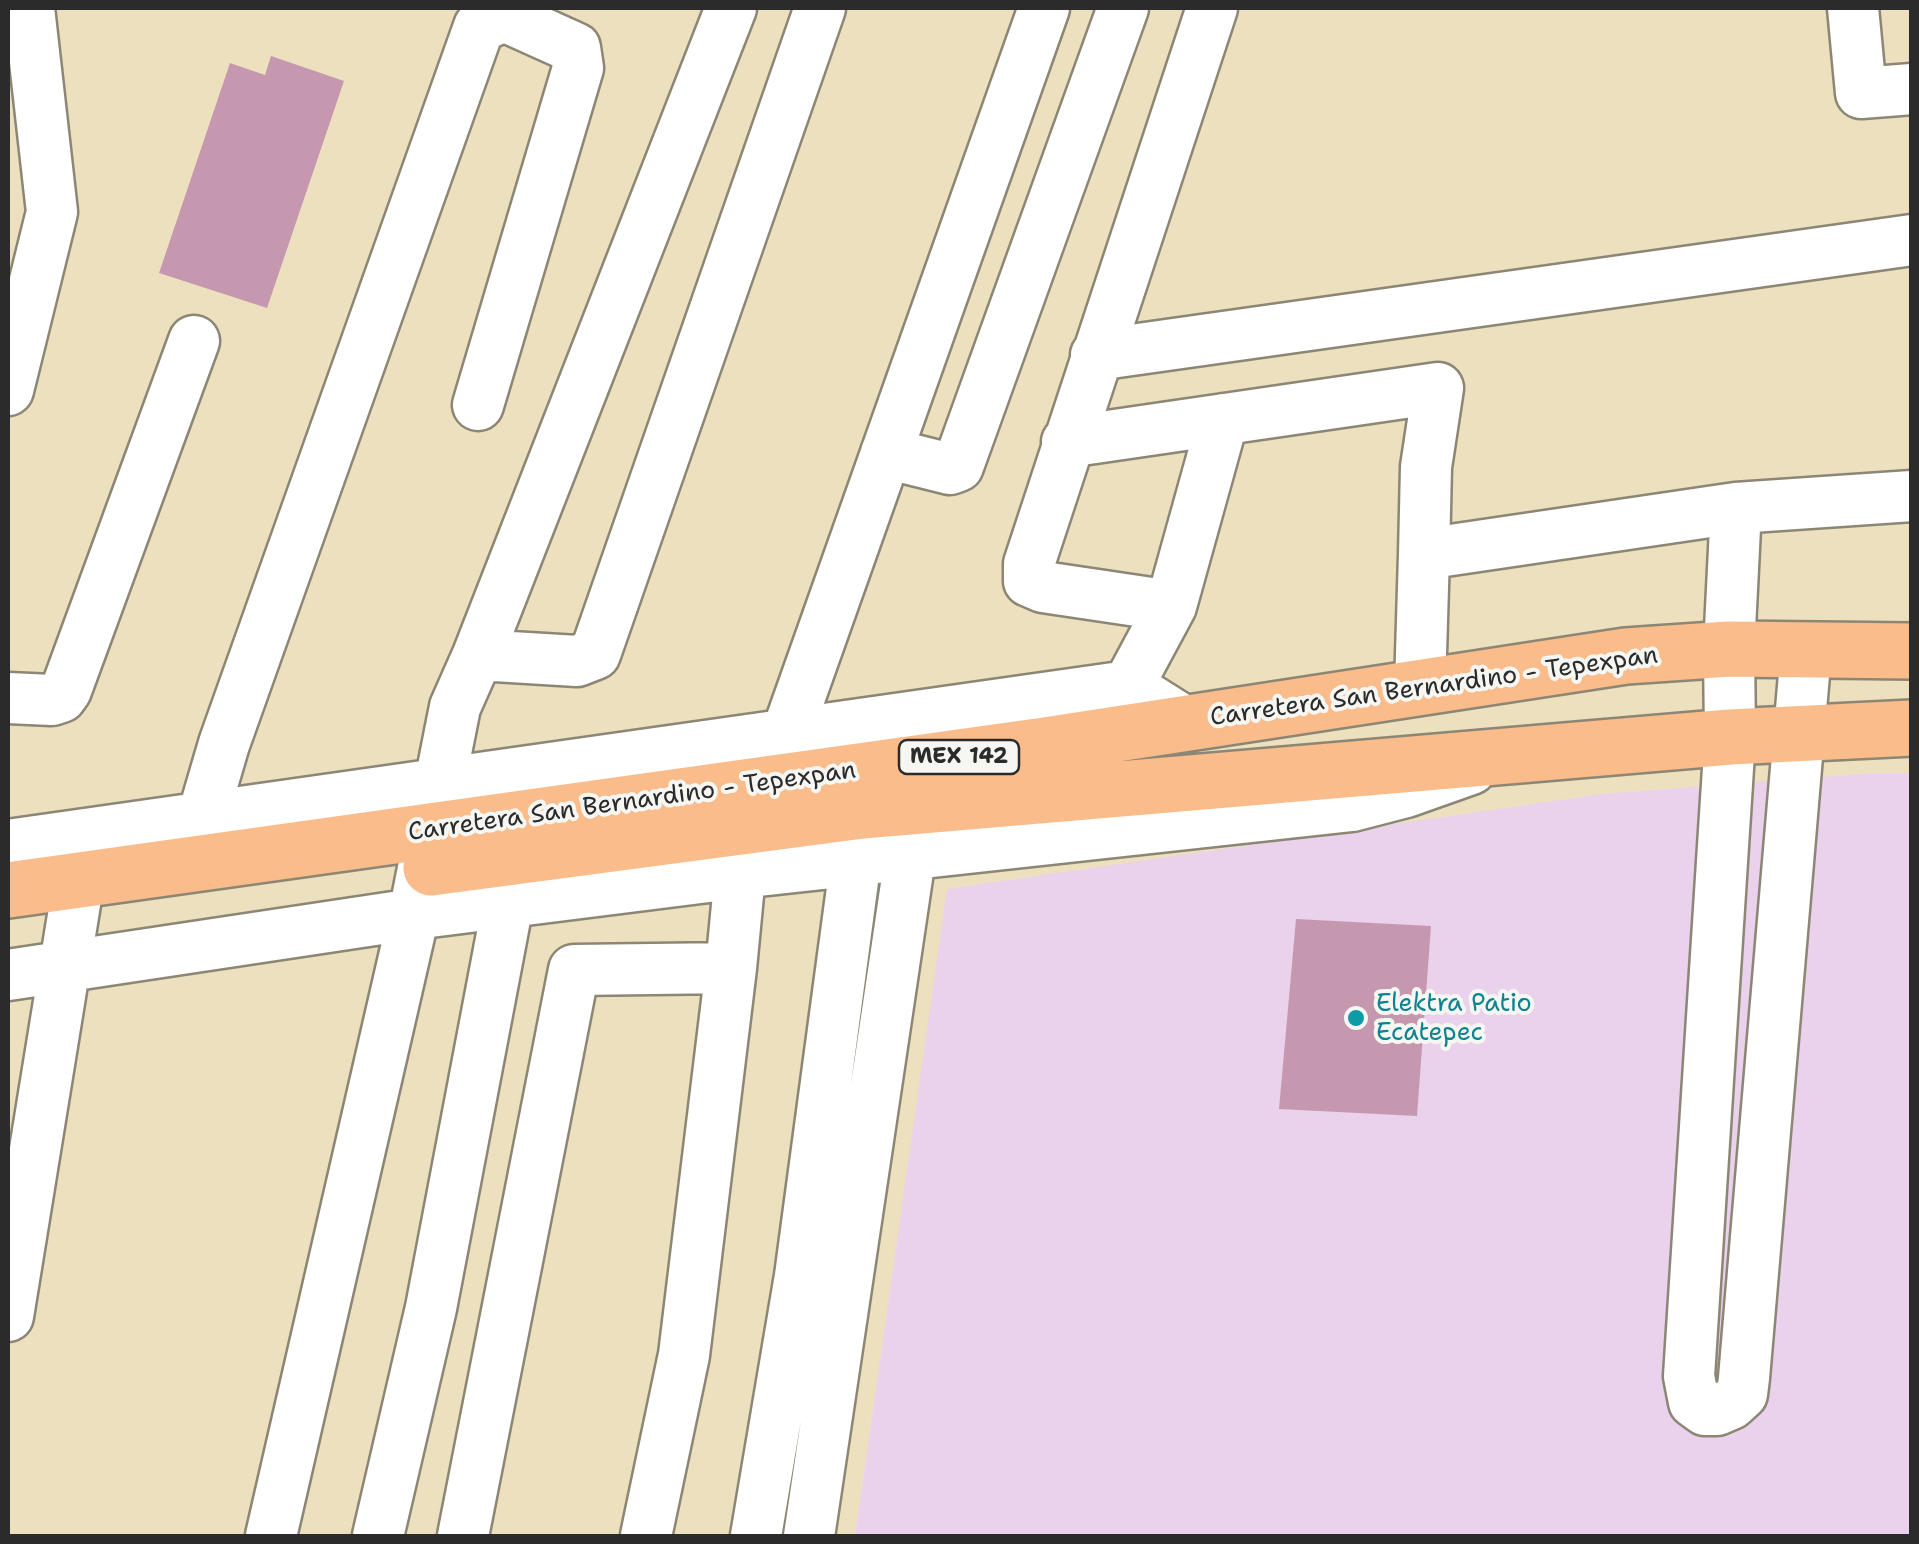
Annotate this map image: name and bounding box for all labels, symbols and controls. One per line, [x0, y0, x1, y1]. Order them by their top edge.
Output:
street label: Carretera San Bernardino - Tepexpan [1208, 641, 1660, 733]
road number: MEX 142 [899, 740, 1019, 774]
street label: Carretera San Bernardino - Tepexpan [406, 756, 858, 848]
place label: Elektra Patio Ecatepec [1376, 989, 1532, 1048]
marker: Elektra Patio Ecatepec [1345, 1007, 1367, 1029]

